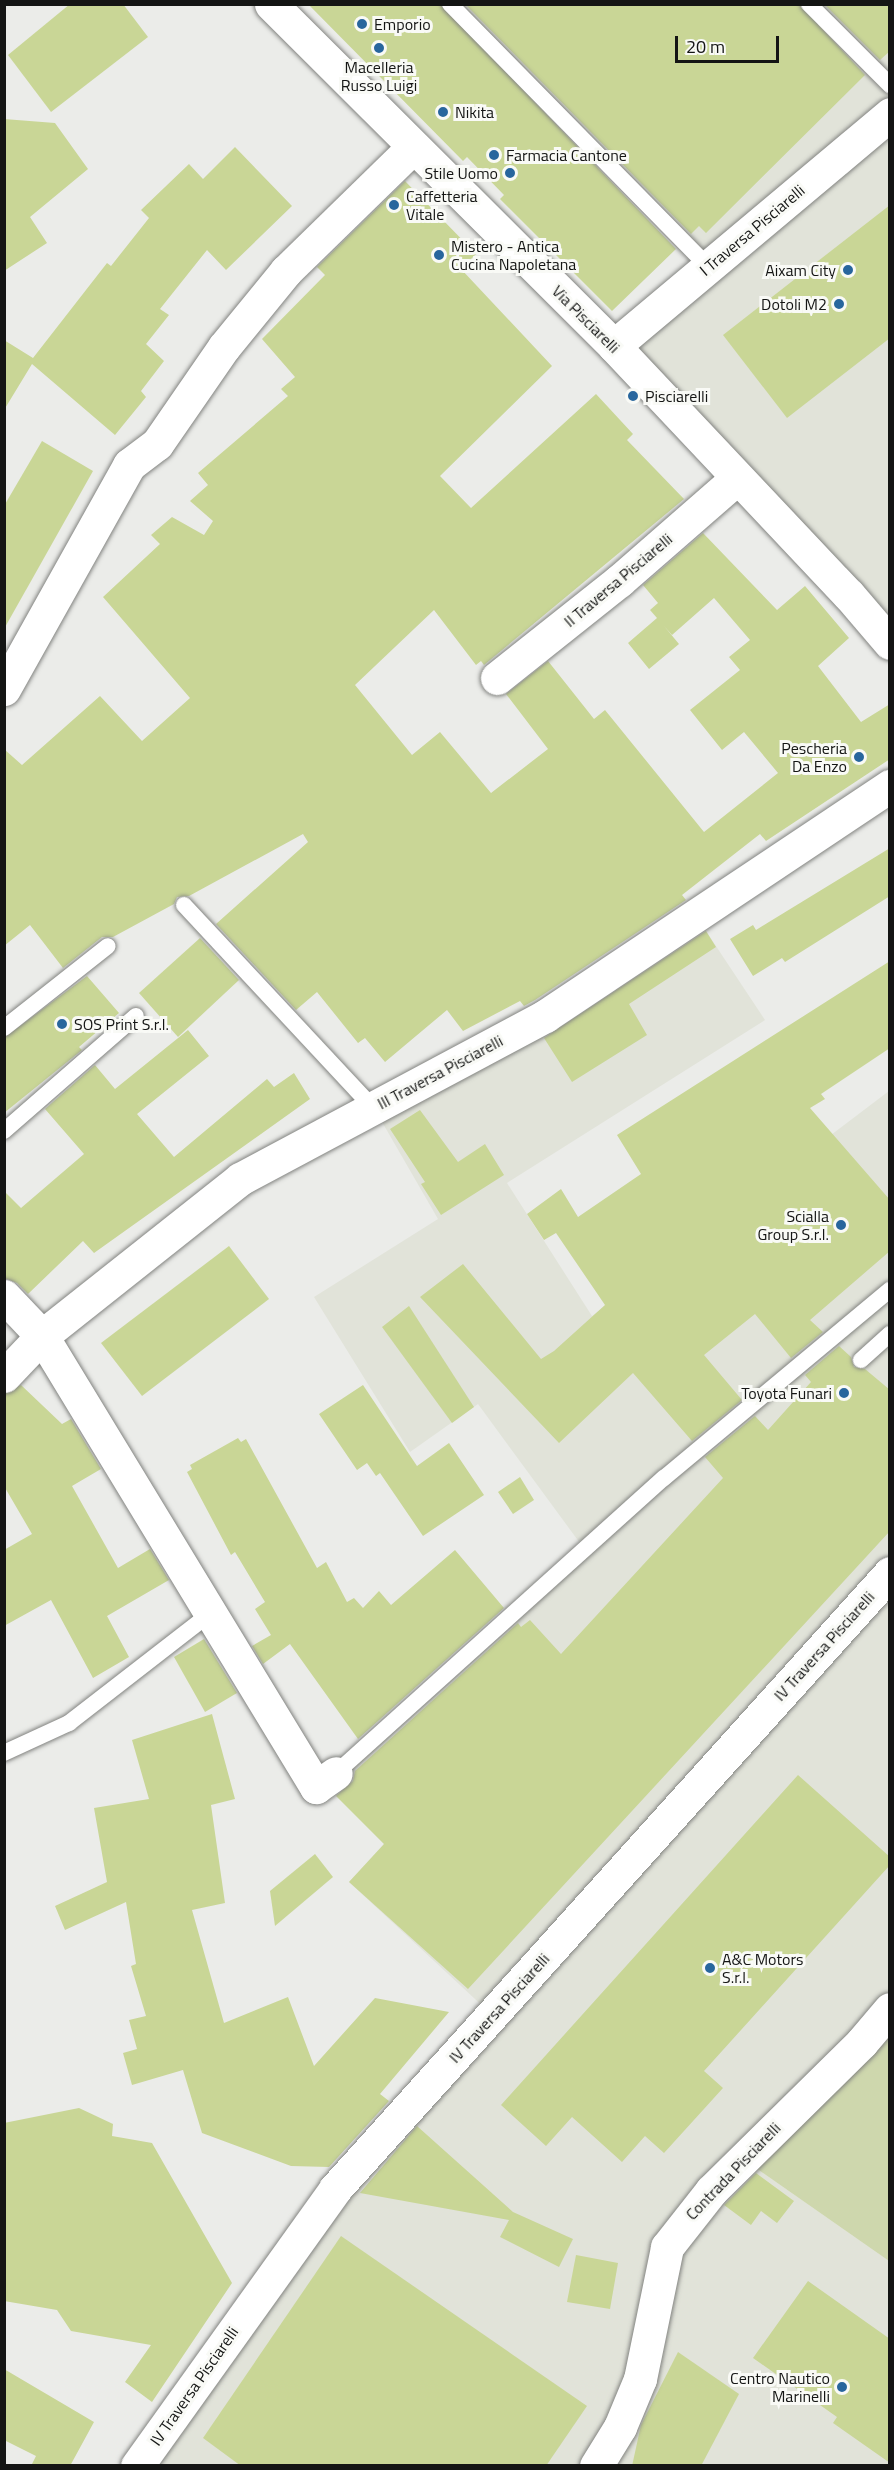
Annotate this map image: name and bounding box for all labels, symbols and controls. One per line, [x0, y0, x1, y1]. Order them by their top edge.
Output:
place label: Emporio [374, 14, 431, 34]
marker: Emporio [355, 17, 369, 31]
scale bar [678, 24, 782, 62]
text: 20 m [686, 33, 725, 60]
marker: Macelleria Russo Luigi [372, 41, 386, 55]
place label: Macelleria Russo Luigi [341, 57, 417, 95]
place label: Nikita [455, 102, 494, 122]
marker: Nikita [436, 105, 450, 119]
place label: Farmacia Cantone [506, 145, 627, 165]
marker: Farmacia Cantone [487, 148, 501, 162]
place label: Stile Uomo [425, 163, 498, 183]
marker: Stile Uomo [503, 166, 517, 180]
street label: I Traversa Pisciarelli [696, 180, 808, 280]
place label: Caffetteria Vitale [406, 186, 478, 224]
marker: Caffetteria Vitale [387, 198, 401, 212]
place label: Mistero - Antica Cucina Napoletana [451, 236, 576, 274]
marker: Mistero - Antica Cucina Napoletana [432, 248, 446, 262]
place label: Aixam City [765, 260, 836, 280]
marker: Aixam City [841, 263, 855, 277]
street label: Via Pisciarelli [548, 281, 624, 357]
place label: Dotoli M2 [761, 294, 827, 314]
marker: Dotoli M2 [832, 297, 846, 311]
place label: Pisciarelli [645, 386, 708, 406]
marker: Pisciarelli [626, 389, 640, 403]
street label: II Traversa Pisciarelli [560, 529, 676, 631]
place label: Pescheria Da Enzo [781, 738, 847, 776]
marker: Pescheria Da Enzo [852, 750, 866, 764]
place label: SOS Print S.r.l. [74, 1014, 169, 1034]
marker: SOS Print S.r.l. [55, 1017, 69, 1031]
street label: III Traversa Pisciarelli [374, 1031, 506, 1113]
place label: Scialla Group S.r.l. [757, 1206, 829, 1244]
marker: Scialla Group S.r.l. [834, 1218, 848, 1232]
place label: Toyota Funari [741, 1383, 832, 1403]
marker: Toyota Funari [837, 1386, 851, 1400]
street label: IV Traversa Pisciarelli [770, 1587, 878, 1705]
street label: IV Traversa Pisciarelli [445, 1949, 553, 2067]
place label: A&C Motors S.r.l. [722, 1949, 803, 1987]
marker: A&C Motors S.r.l. [703, 1961, 717, 1975]
street label: Contrada Pisciarelli [682, 2118, 784, 2224]
street label: IV Traversa Pisciarelli [146, 2323, 242, 2449]
place label: Centro Nautico Marinelli [730, 2368, 830, 2406]
marker: Centro Nautico Marinelli [835, 2380, 849, 2394]

